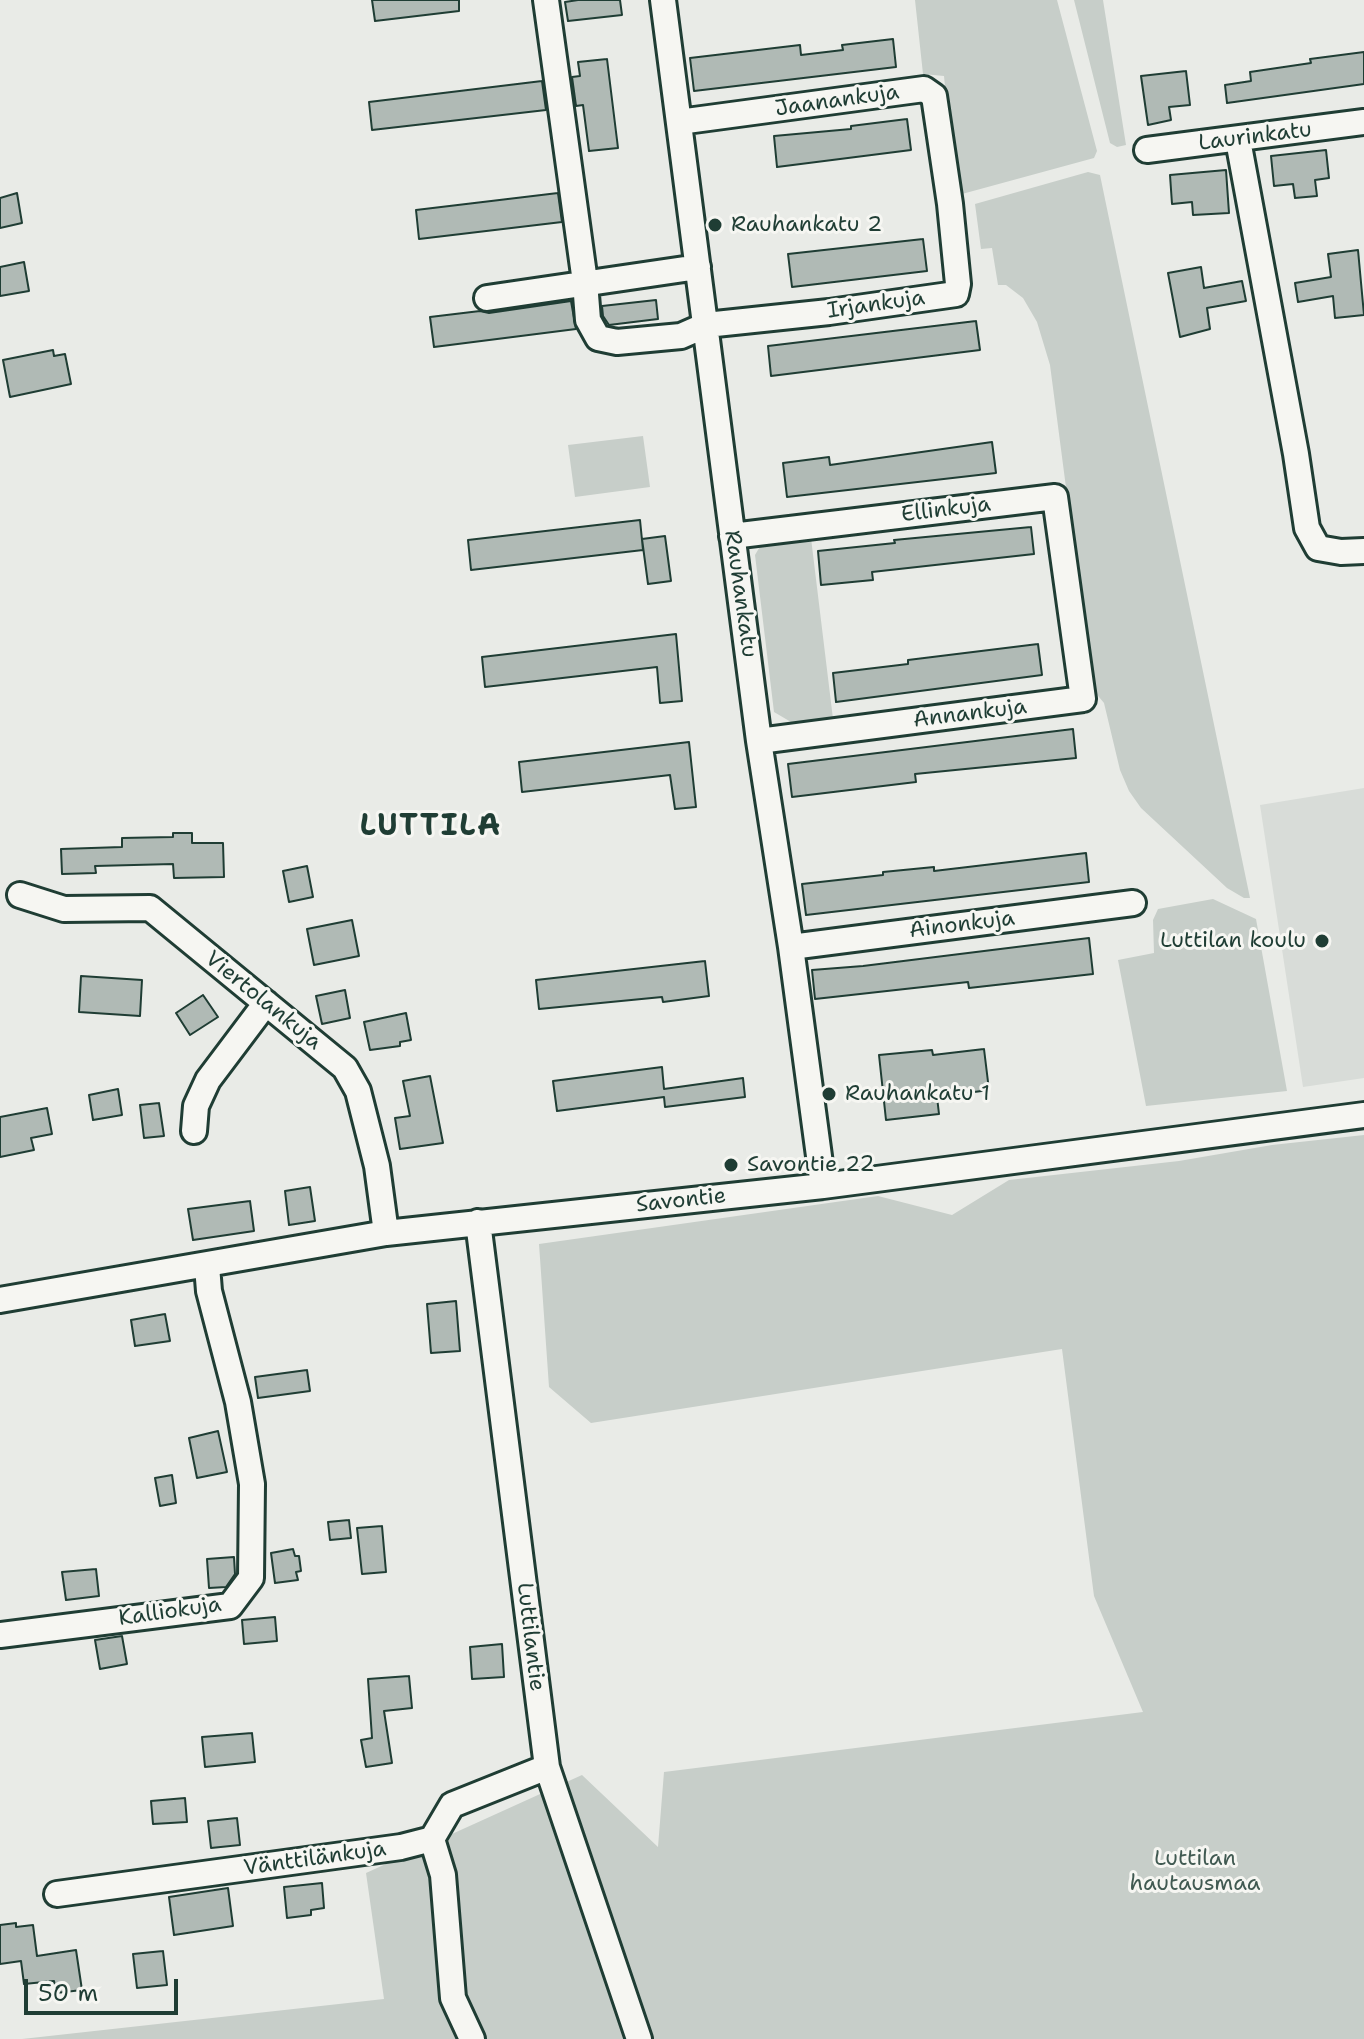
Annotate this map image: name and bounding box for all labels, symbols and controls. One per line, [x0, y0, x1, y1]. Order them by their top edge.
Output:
street label: Jaanankuja [773, 79, 901, 123]
street label: Laurinkatu [1197, 117, 1313, 157]
place label: Rauhankatu 2 [731, 212, 882, 238]
marker: Rauhankatu 2 [706, 216, 724, 234]
street label: Irjankuja [825, 285, 927, 325]
street label: Ellinkuja [900, 491, 992, 529]
street label: Rauhankatu [718, 529, 762, 659]
street label: Annankuja [912, 694, 1028, 734]
district label: LUTTILA [360, 809, 502, 845]
street label: Ainonkuja [908, 905, 1016, 945]
place label: Luttilan koulu [1160, 928, 1306, 954]
marker: Luttilan koulu [1313, 932, 1331, 950]
street label: Viertolankuja [199, 946, 327, 1056]
place label: Rauhankatu 1 [845, 1081, 990, 1107]
marker: Rauhankatu 1 [820, 1085, 838, 1103]
place label: Savontie 22 [747, 1152, 875, 1178]
marker: Savontie 22 [722, 1156, 740, 1174]
street label: Savontie [635, 1183, 727, 1219]
street label: Luttilantie [510, 1581, 550, 1693]
street label: Kalliokuja [117, 1592, 223, 1632]
street label: Vänttilänkuja [242, 1836, 388, 1882]
park label: Luttilan hautausmaa [1129, 1846, 1261, 1898]
scale bar [28, 1963, 182, 2013]
text: 50 m [38, 1977, 98, 2009]

